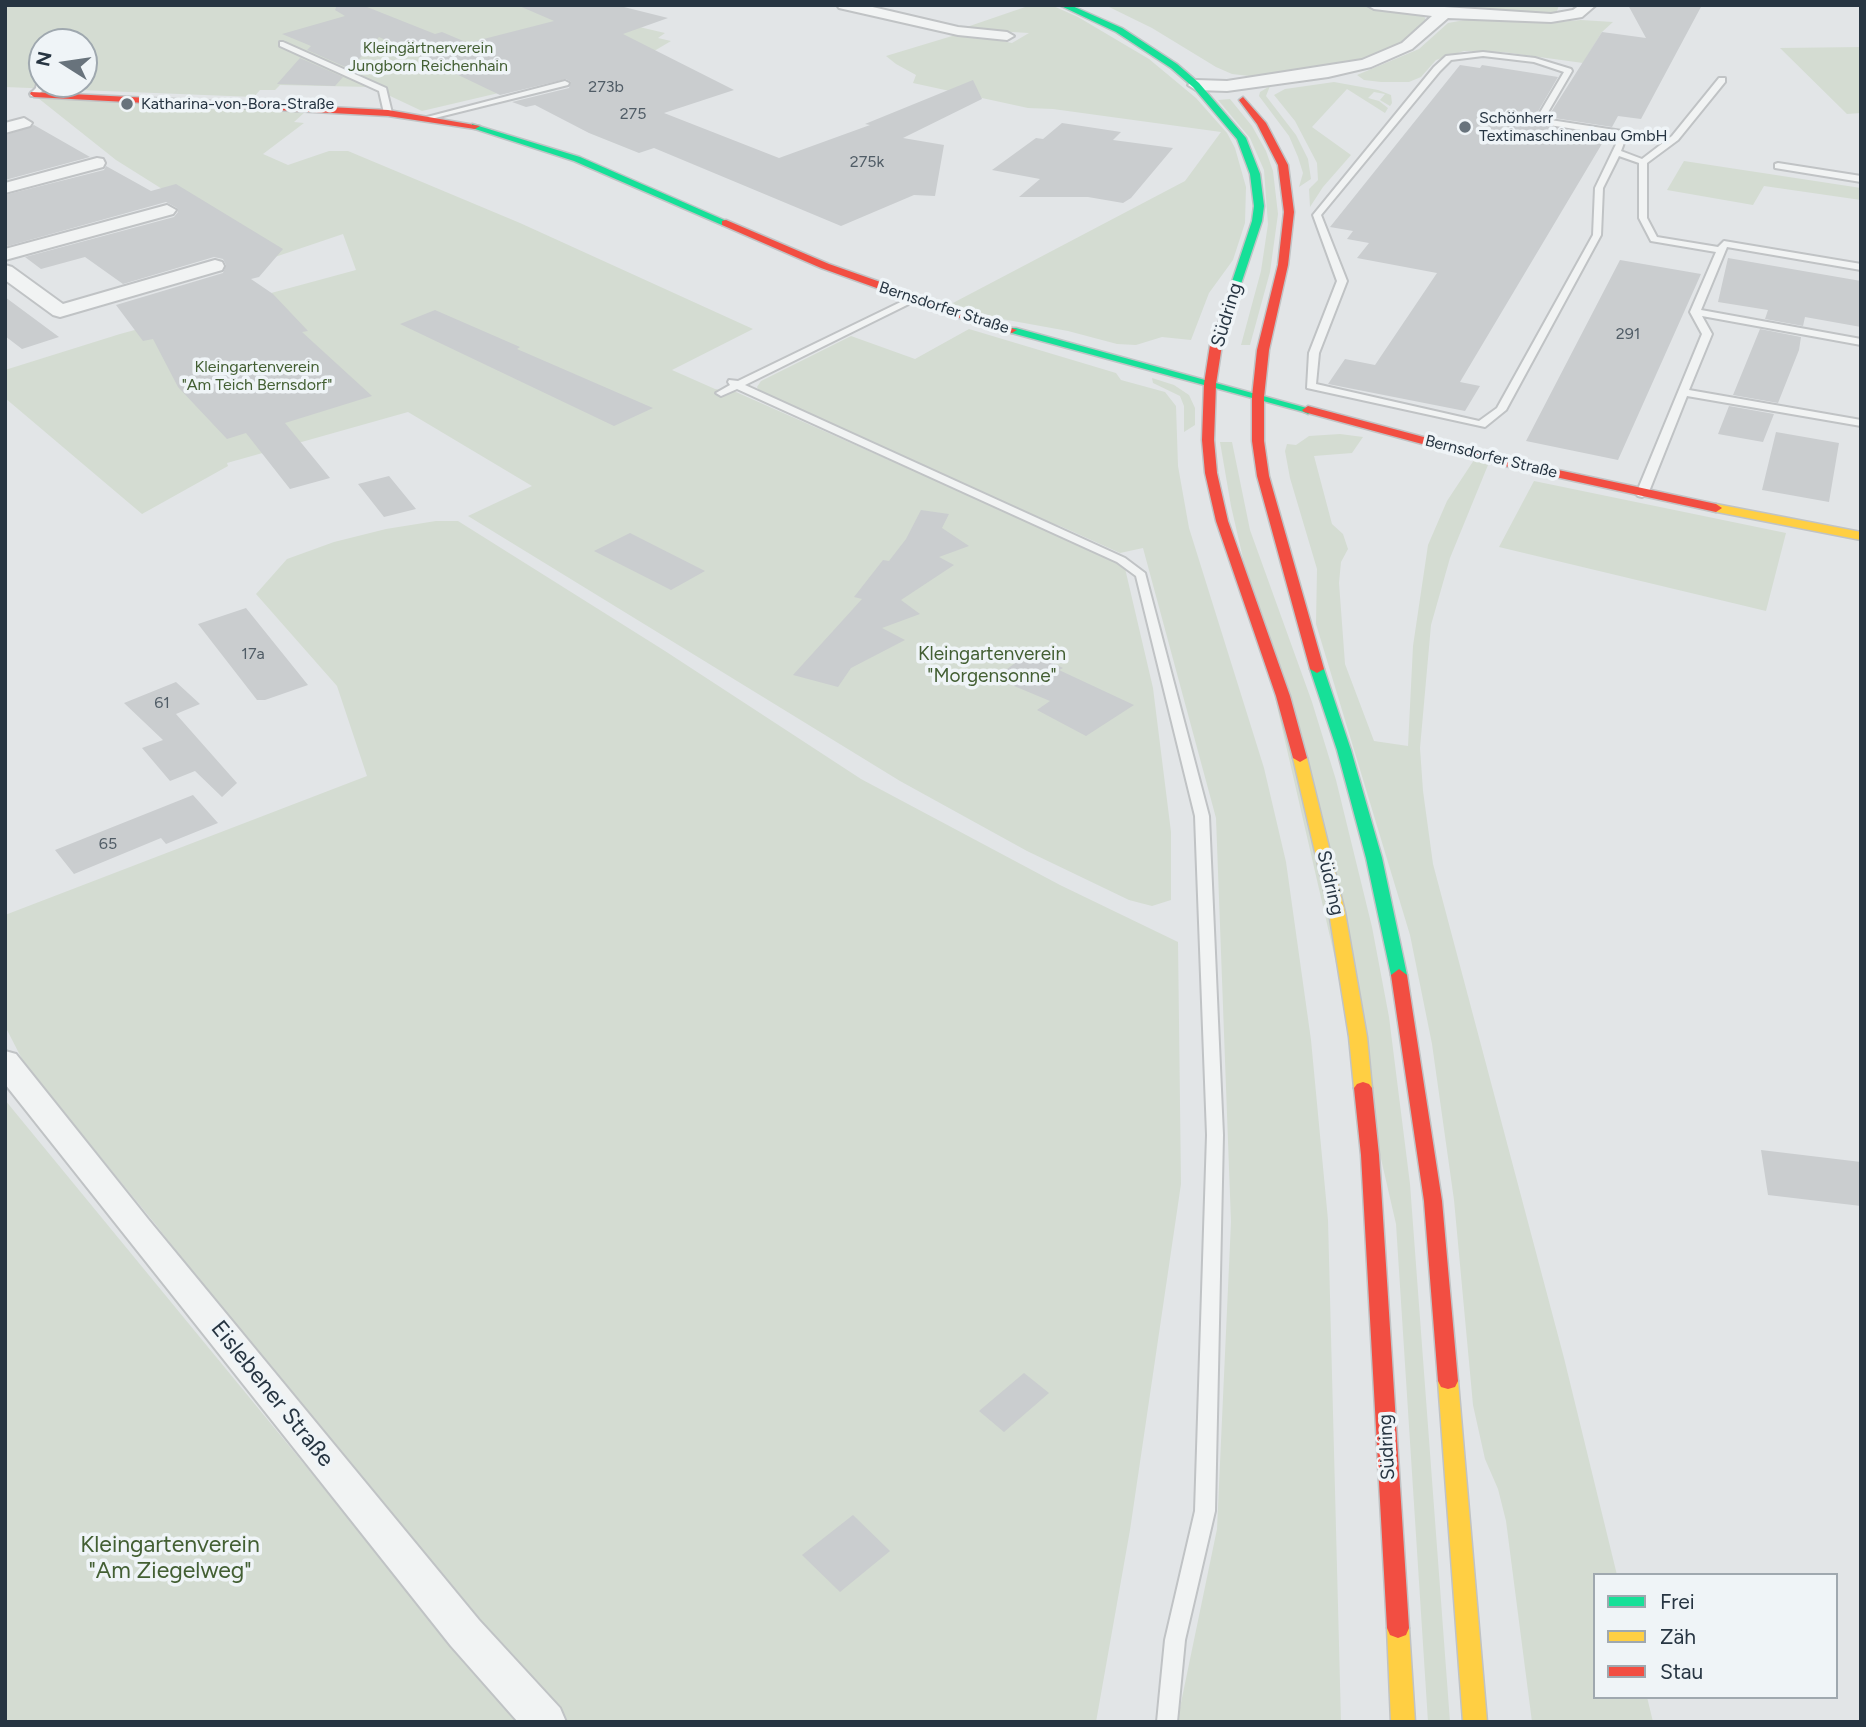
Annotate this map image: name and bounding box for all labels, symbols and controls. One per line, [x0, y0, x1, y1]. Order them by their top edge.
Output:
north arrow [28, 28, 98, 98]
park label: Kleingärtnerverein Jungborn Reichenhain [348, 38, 508, 76]
text: N [31, 49, 57, 69]
house number: 273b [588, 77, 624, 97]
place label: Katharina-von-Bora-Straße [141, 94, 334, 114]
marker: Katharina-von-Bora-Straße [119, 96, 135, 112]
house number: 275 [620, 104, 646, 124]
place label: Schönherr Textimaschinenbau GmbH [1479, 108, 1668, 146]
marker: Schönherr Textimaschinenbau GmbH [1457, 119, 1473, 135]
house number: 275k [850, 152, 884, 172]
street label: Bernsdorfer Straße [877, 278, 1011, 338]
street label: Südring [1206, 280, 1248, 350]
house number: 291 [1616, 324, 1640, 344]
park label: Kleingartenverein "Am Teich Bernsdorf" [182, 357, 332, 395]
street label: Bernsdorfer Straße [1423, 431, 1559, 483]
park label: Kleingartenverein "Morgensonne" [918, 643, 1066, 687]
house number: 17a [241, 644, 265, 664]
house number: 61 [154, 693, 170, 713]
house number: 65 [99, 834, 117, 854]
street label: Südring [1311, 848, 1349, 918]
street label: Eislebener Straße [205, 1315, 339, 1473]
street label: Südring [1374, 1413, 1400, 1481]
park label: Kleingartenverein "Am Ziegelweg" [80, 1531, 260, 1585]
legend [1593, 1573, 1838, 1699]
text: Frei [1660, 1589, 1695, 1614]
text: Zäh [1660, 1624, 1696, 1649]
text: Stau [1660, 1659, 1703, 1684]

